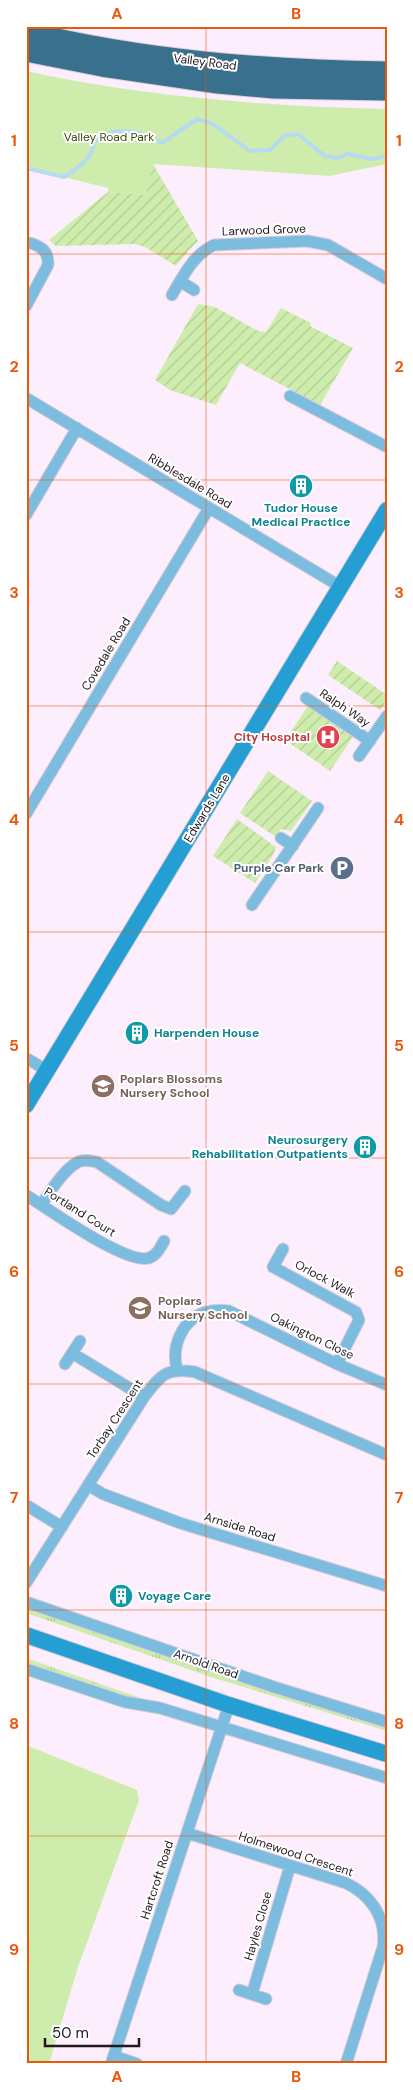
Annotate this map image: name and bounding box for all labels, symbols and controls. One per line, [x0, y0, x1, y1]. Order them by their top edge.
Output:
text: A [111, 3, 123, 24]
text: B [291, 3, 301, 24]
street label: Valley Road [172, 50, 238, 74]
park label: Valley Road Park [64, 129, 154, 145]
text: 1 [11, 130, 17, 151]
text: 1 [396, 130, 402, 151]
street label: Larwood Grove [222, 221, 306, 239]
text: 2 [9, 356, 19, 377]
text: 2 [394, 356, 404, 377]
street label: Ribblesdale Road [145, 450, 235, 512]
building icon: Tudor House Medical Practice [288, 473, 314, 499]
place label: Tudor House Medical Practice [252, 500, 350, 530]
text: 3 [9, 582, 19, 603]
text: 3 [394, 582, 404, 603]
street label: Covedale Road [78, 614, 134, 694]
street label: Ralph Way [317, 685, 374, 731]
hospital icon: City Hospital [315, 724, 341, 750]
place label: City Hospital [234, 729, 310, 745]
street label: Edwards Lane [180, 771, 234, 845]
text: 4 [9, 809, 19, 830]
text: 4 [394, 809, 404, 830]
parking icon: Purple Car Park [329, 855, 355, 881]
place label: Purple Car Park [234, 860, 324, 876]
building icon: Harpenden House [124, 1020, 150, 1046]
place label: Harpenden House [154, 1025, 259, 1041]
text: 5 [9, 1035, 19, 1056]
text: 5 [394, 1035, 404, 1056]
place label: Poplars Blossoms Nursery School [120, 1071, 223, 1101]
school or university icon: Poplars Blossoms Nursery School [90, 1073, 116, 1099]
place label: Neurosurgery Rehabilitation Outpatients [192, 1132, 349, 1162]
building icon: Neurosurgery Rehabilitation Outpatients [352, 1134, 378, 1160]
street label: Portland Court [41, 1184, 119, 1241]
street label: Orlock Walk [292, 1256, 358, 1302]
text: 6 [9, 1261, 19, 1282]
text: 6 [394, 1261, 404, 1282]
place label: Poplars Nursery School [158, 1293, 247, 1323]
school or university icon: Poplars Nursery School [127, 1295, 153, 1321]
street label: Oakington Close [267, 1309, 357, 1363]
street label: Torbay Crescent [83, 1376, 147, 1462]
text: 7 [10, 1487, 19, 1508]
text: 7 [395, 1487, 404, 1508]
street label: Arnside Road [202, 1509, 278, 1545]
building icon: Voyage Care [108, 1583, 134, 1609]
place label: Voyage Care [138, 1588, 211, 1604]
street label: Arnold Road [171, 1645, 241, 1683]
text: 8 [9, 1713, 19, 1734]
text: 8 [394, 1713, 404, 1734]
street label: Holmewood Crescent [236, 1828, 356, 1880]
street label: Hartcroft Road [137, 1839, 177, 1921]
street label: Hayles Close [241, 1889, 276, 1962]
text: 9 [9, 1939, 19, 1960]
text: 9 [394, 1939, 404, 1960]
scale bar [45, 2015, 139, 2047]
text: 50 m [52, 2023, 89, 2043]
text: A [111, 2066, 123, 2087]
text: B [291, 2066, 301, 2087]

